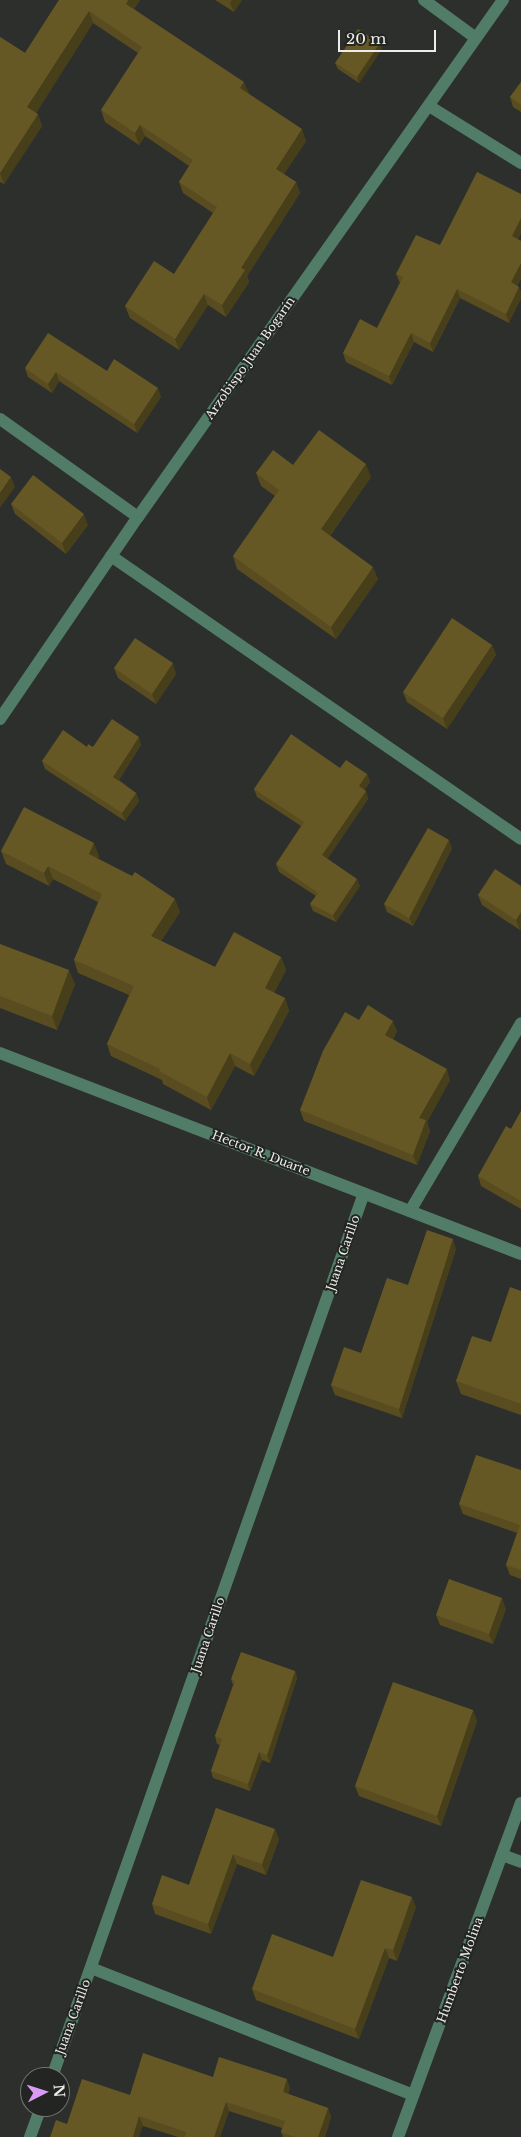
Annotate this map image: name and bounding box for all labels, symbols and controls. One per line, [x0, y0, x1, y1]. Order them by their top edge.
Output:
scale bar [341, 20, 438, 52]
text: 20 m [346, 29, 386, 48]
street label: Arzobispo Juan Bogarín [202, 294, 298, 422]
street label: Hector R. Duarte [210, 1128, 312, 1178]
street label: Juana Carillo [323, 1213, 363, 1293]
street label: Juana Carillo [188, 1595, 228, 1675]
street label: Humberto Molina [434, 1915, 486, 2025]
street label: Juana Carillo [53, 1977, 93, 2057]
north arrow [20, 2067, 70, 2117]
text: N [49, 2083, 68, 2098]

